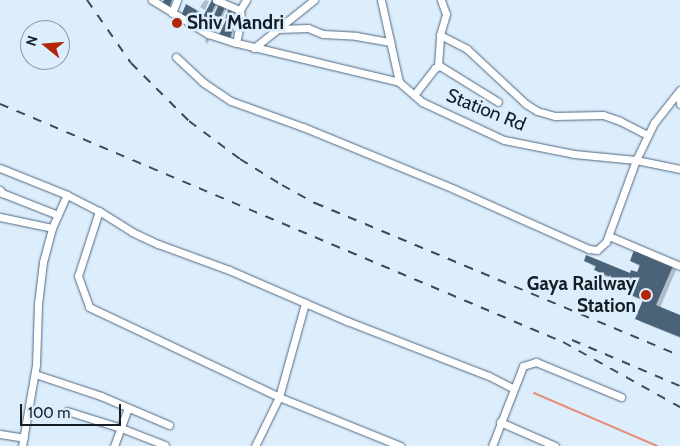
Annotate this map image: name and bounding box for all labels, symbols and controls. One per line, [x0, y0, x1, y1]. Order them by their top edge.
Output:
place label: Shiv Mandri [187, 12, 284, 34]
marker: Shiv Mandri [171, 17, 183, 29]
north arrow [20, 20, 70, 70]
text: N [22, 34, 42, 48]
street label: Station Rd [443, 84, 529, 136]
place label: Gaya Railway Station [527, 273, 636, 317]
marker: Gaya Railway Station [640, 289, 652, 301]
scale bar [22, 394, 124, 426]
text: 100 m [28, 404, 70, 422]

